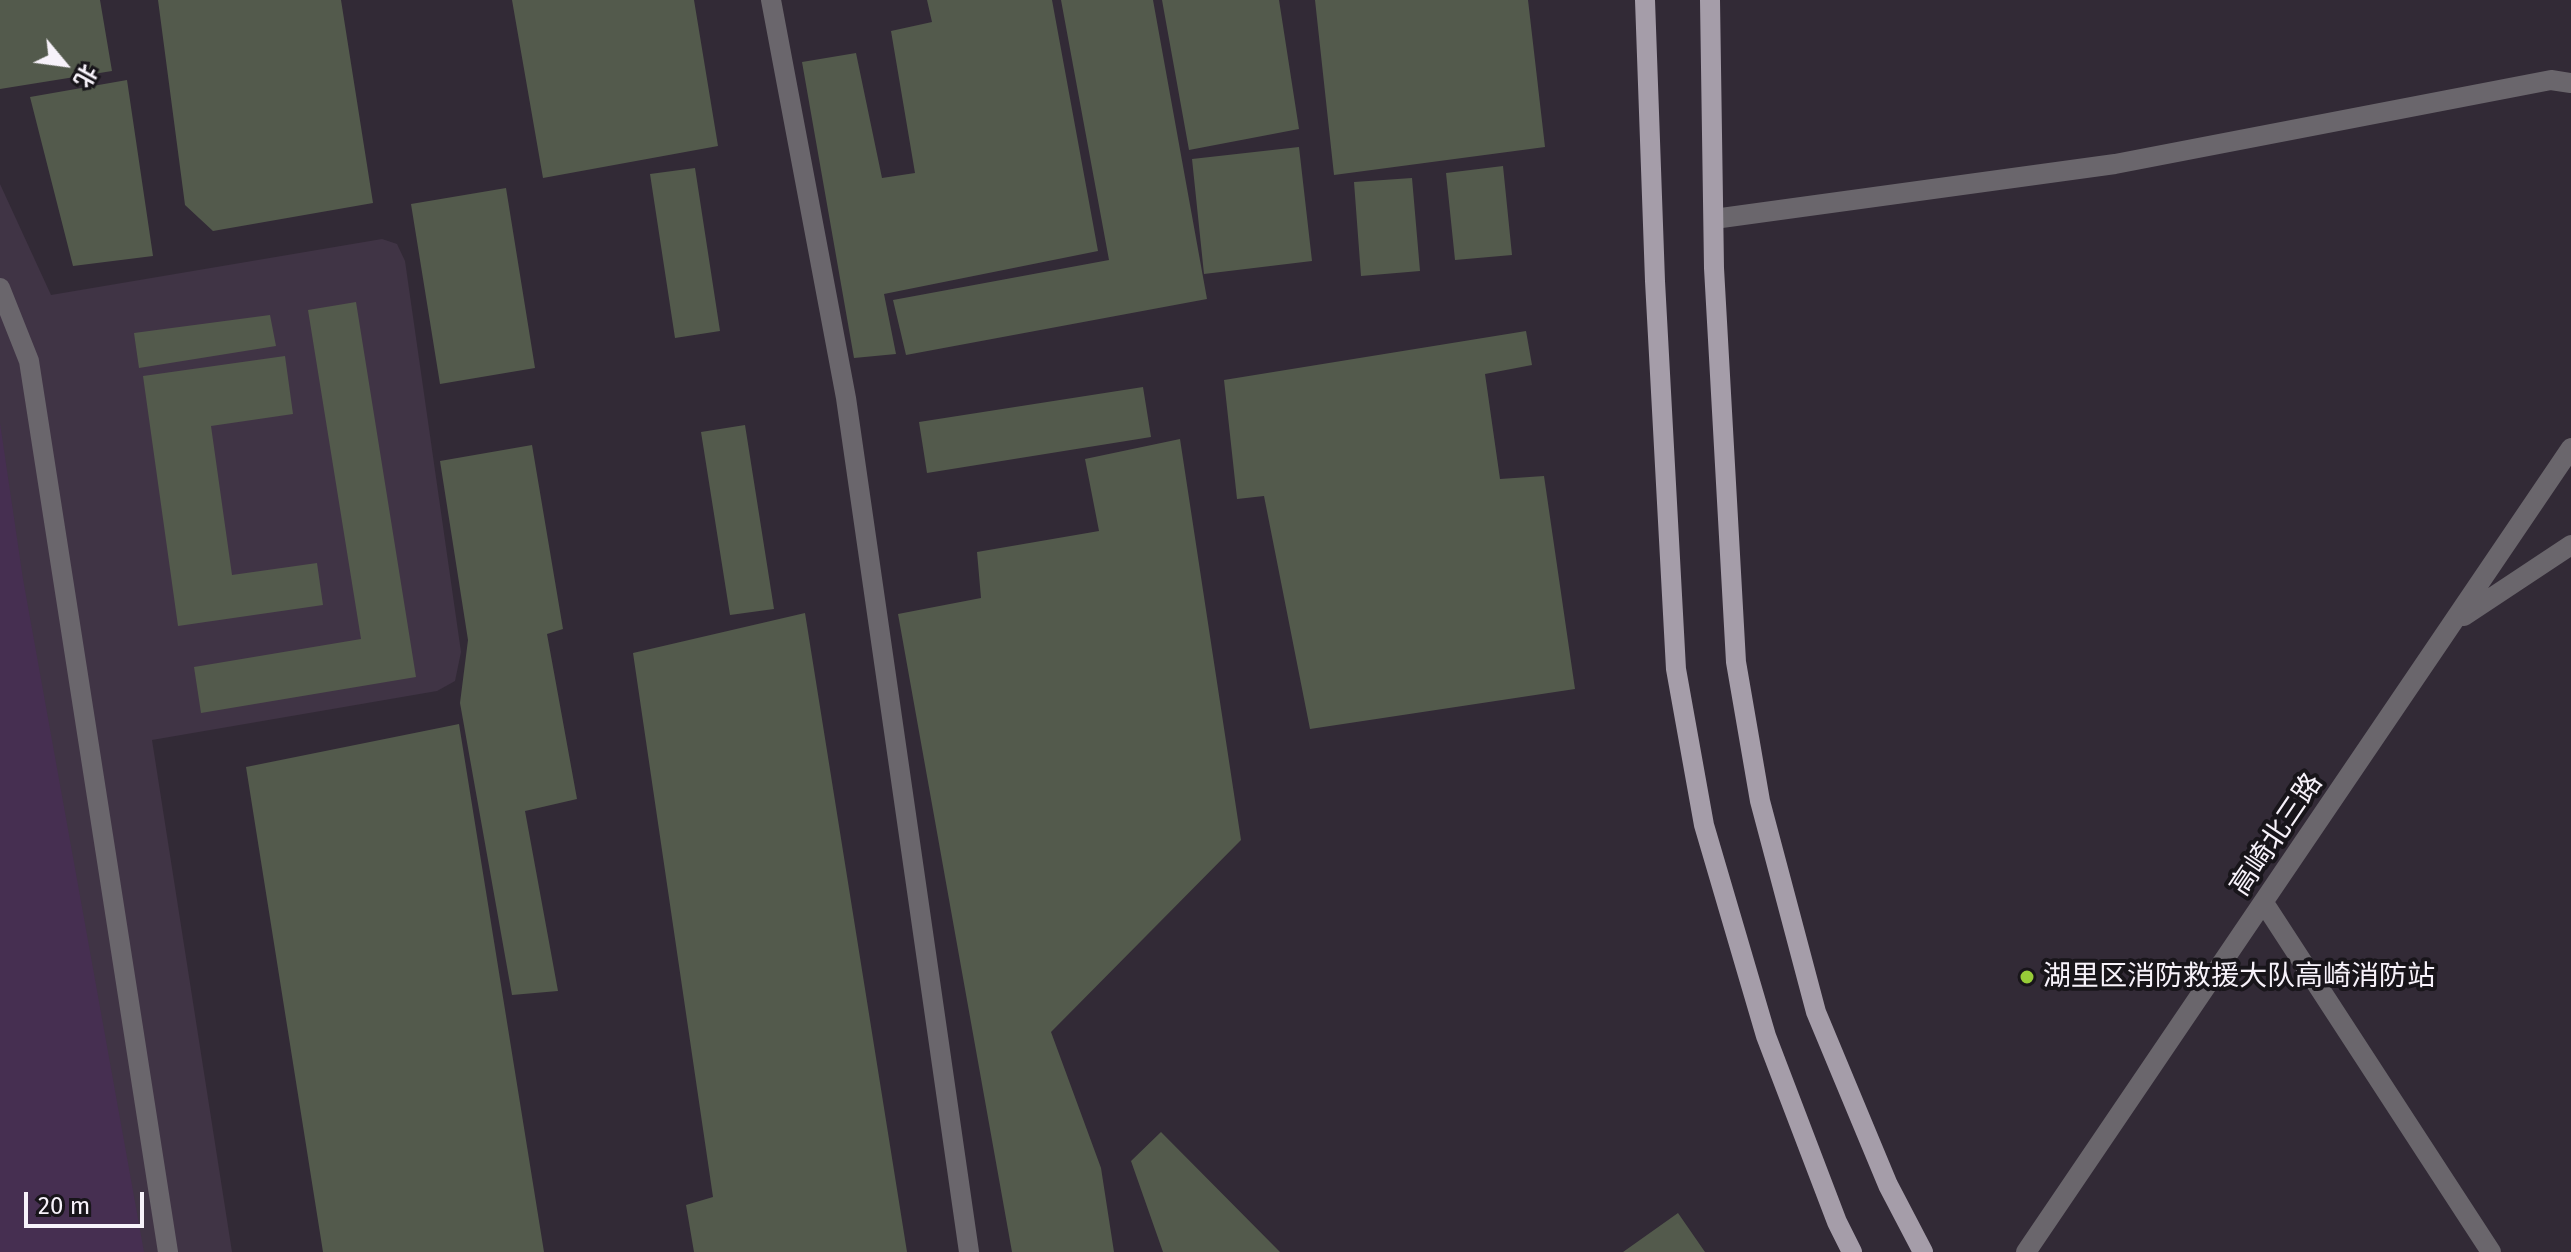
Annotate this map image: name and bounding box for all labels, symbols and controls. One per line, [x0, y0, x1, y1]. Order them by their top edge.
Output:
north arrow [24, 24, 104, 104]
text: 北 [68, 60, 103, 92]
street label: 高崎北三路 [2224, 768, 2330, 902]
place label: 湖里区消防救援大队高崎消防站 [2043, 960, 2435, 994]
marker: 湖里区消防救援大队高崎消防站 [2018, 968, 2036, 986]
scale bar [28, 1176, 148, 1226]
text: 20 m [38, 1192, 90, 1220]

